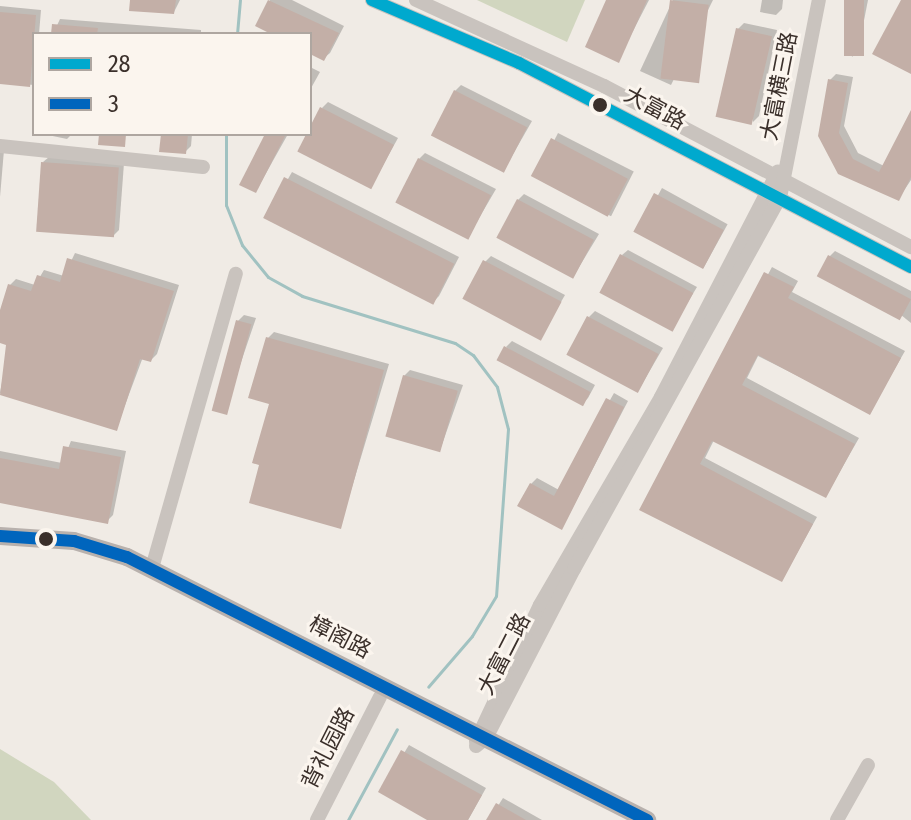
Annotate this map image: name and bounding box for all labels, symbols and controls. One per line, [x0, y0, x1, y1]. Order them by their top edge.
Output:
street label: 大富横三路 [756, 29, 802, 143]
legend [32, 32, 312, 136]
text: 28 [108, 50, 131, 78]
street label: 大富路 [620, 81, 690, 135]
text: 3 [108, 90, 119, 118]
unlabelled marker [592, 97, 608, 113]
unlabelled marker [38, 531, 54, 547]
street label: 大富二路 [472, 609, 536, 699]
street label: 樟阁路 [305, 610, 375, 664]
street label: 背礼园路 [296, 703, 360, 793]

